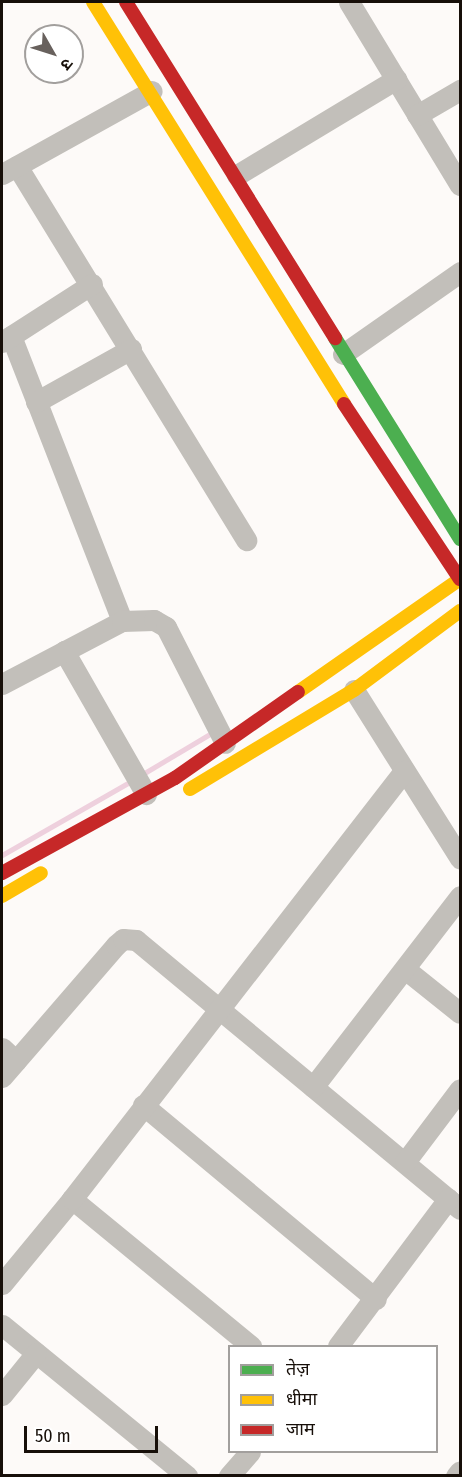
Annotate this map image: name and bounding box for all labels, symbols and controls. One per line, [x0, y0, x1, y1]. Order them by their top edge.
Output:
north arrow [24, 24, 84, 84]
text: उ [56, 55, 77, 74]
legend [228, 1345, 438, 1453]
text: तेज़ [286, 1358, 310, 1380]
text: धीमा [286, 1388, 317, 1410]
scale bar [27, 1414, 160, 1452]
text: जाम [286, 1418, 315, 1440]
text: 50 m [35, 1425, 71, 1447]

